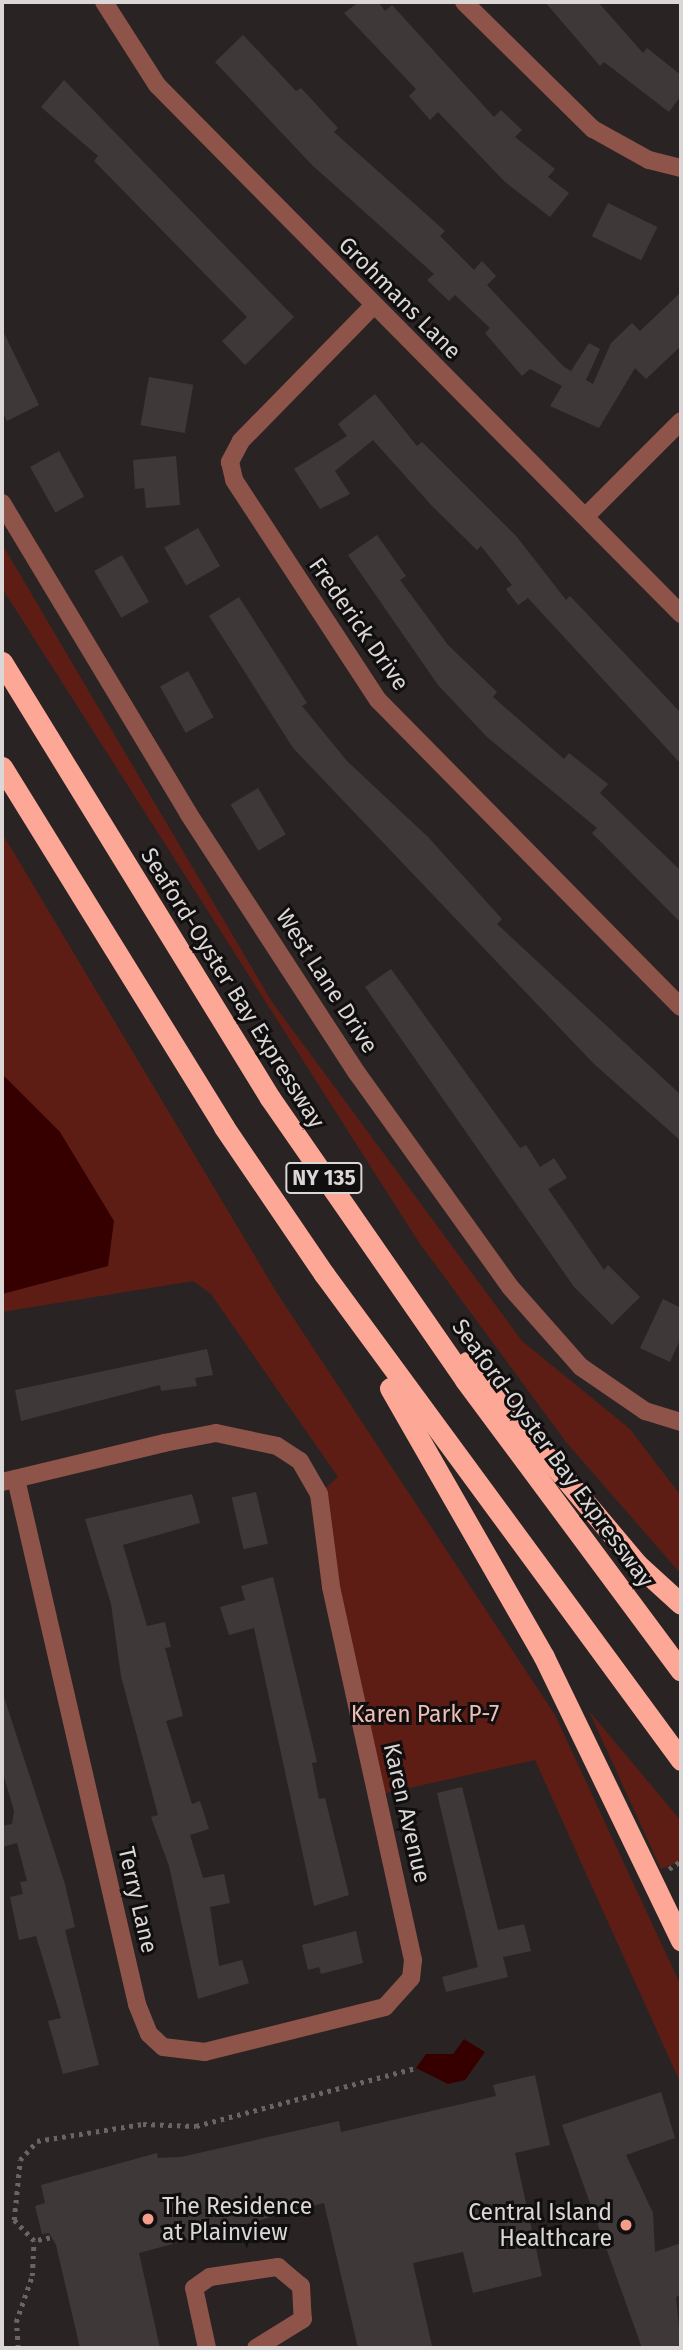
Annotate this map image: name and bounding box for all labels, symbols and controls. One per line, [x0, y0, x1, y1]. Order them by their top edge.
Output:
street label: Grohmans Lane [333, 231, 467, 365]
street label: Frederick Drive [303, 552, 415, 696]
street label: Seaford-Oyster Bay Expressway [135, 843, 331, 1133]
street label: West Lane Drive [270, 904, 384, 1058]
road number: NY 135 [284, 1160, 364, 1196]
street label: Seaford-Oyster Bay Expressway [446, 1313, 660, 1593]
park label: Karen Park P-7 [351, 1700, 499, 1728]
street label: Karen Avenue [378, 1740, 436, 1886]
street label: Terry Lane [112, 1844, 164, 1956]
place label: The Residence at Plainview [162, 2192, 312, 2246]
place label: Central Island Healthcare [468, 2198, 612, 2252]
marker: The Residence at Plainview [140, 2211, 156, 2227]
marker: Central Island Healthcare [618, 2217, 634, 2233]

